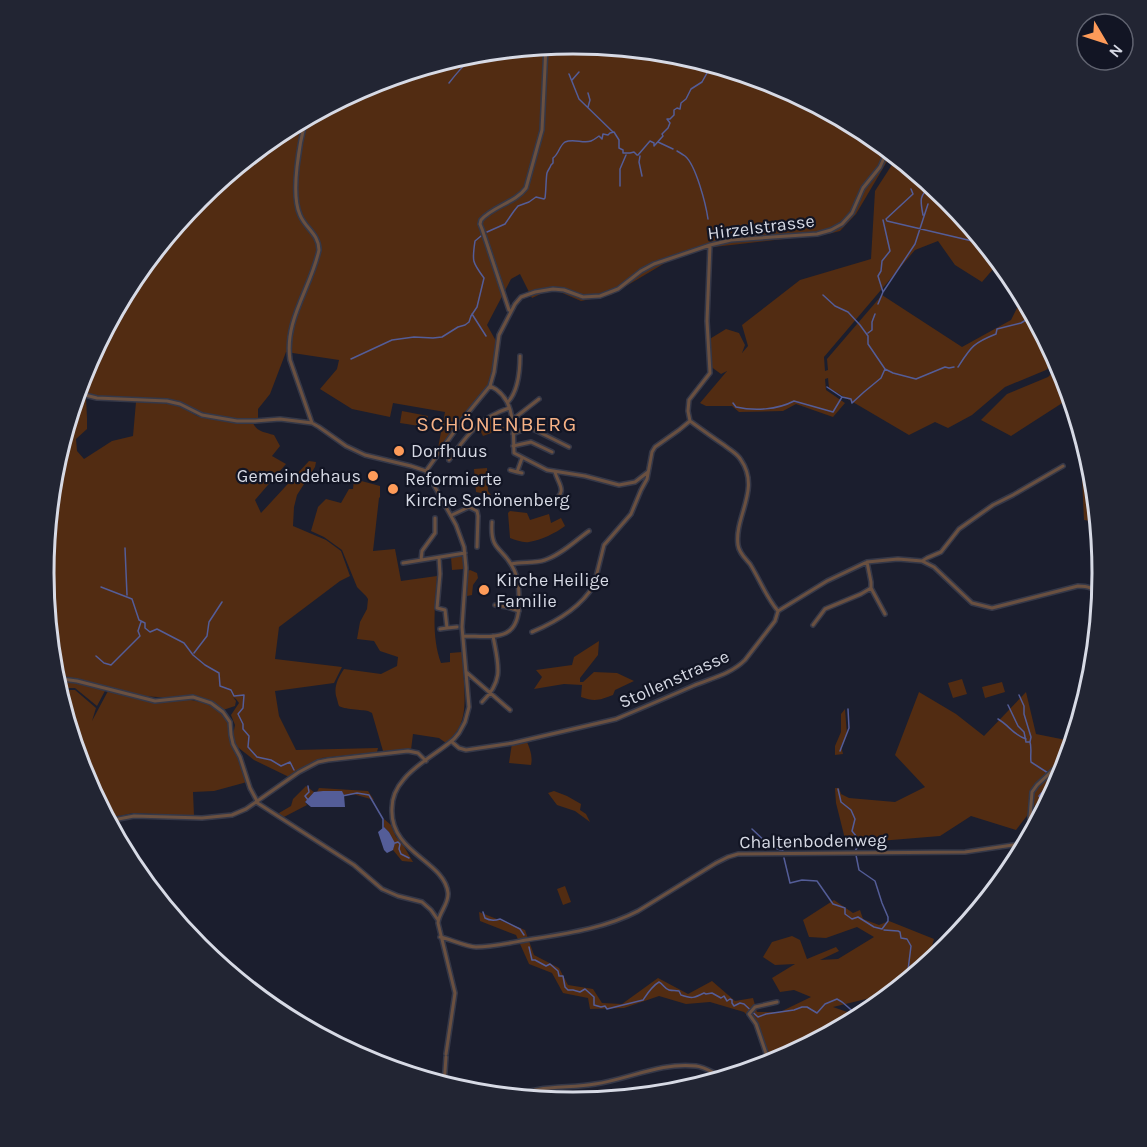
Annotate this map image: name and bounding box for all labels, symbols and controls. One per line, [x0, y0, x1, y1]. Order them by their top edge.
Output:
north arrow [1075, 12, 1135, 72]
text: N [1105, 41, 1127, 62]
street label: Hirzelstrasse [706, 210, 816, 244]
district label: SCHÖNENBERG [416, 412, 578, 436]
place label: Dorfhuus [411, 440, 488, 462]
marker: Dorfhuus [392, 444, 406, 458]
place label: Gemeindehaus [237, 465, 361, 487]
place label: Reformierte Kirche Schönenberg [405, 468, 570, 511]
marker: Gemeindehaus [366, 469, 380, 483]
marker: Reformierte Kirche Schönenberg [386, 482, 400, 496]
place label: Kirche Heilige Familie [496, 569, 609, 612]
marker: Kirche Heilige Familie [477, 583, 491, 597]
street label: Stollenstrasse [615, 645, 733, 713]
street label: Chaltenbodenweg [739, 829, 887, 853]

